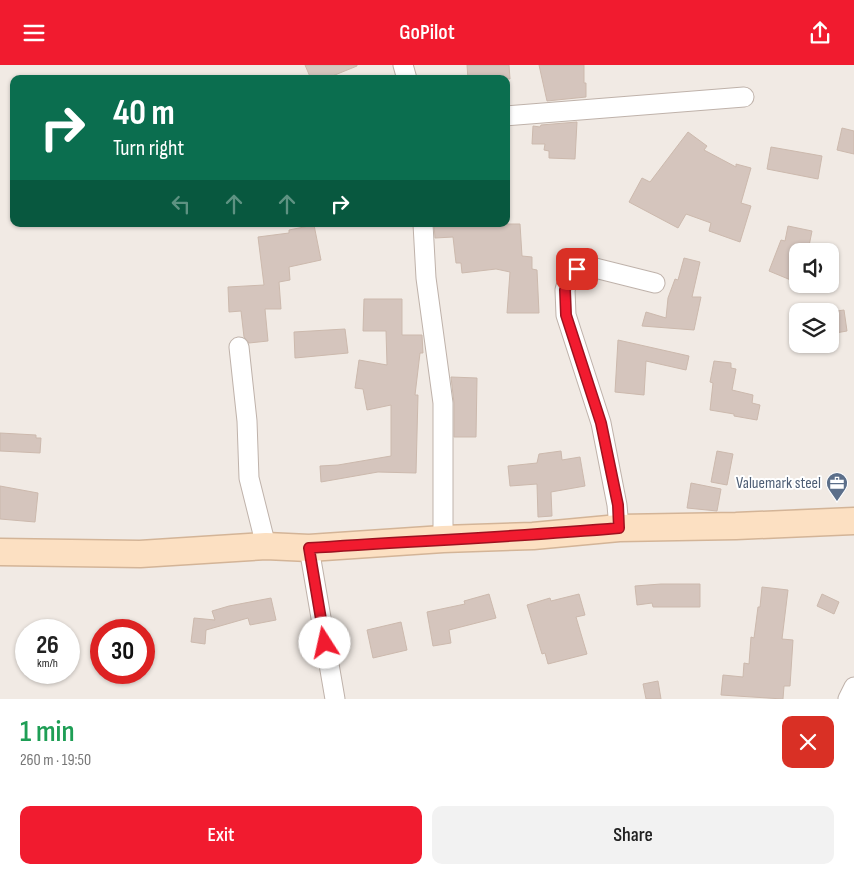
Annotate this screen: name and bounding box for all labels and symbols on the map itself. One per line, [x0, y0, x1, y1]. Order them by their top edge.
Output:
pin [556, 248, 598, 290]
office icon: Valuemark steel [825, 471, 849, 502]
place label: Valuemark steel [736, 474, 821, 493]
position arrow [298, 616, 350, 668]
speed limit sign: 30 [90, 619, 155, 684]

